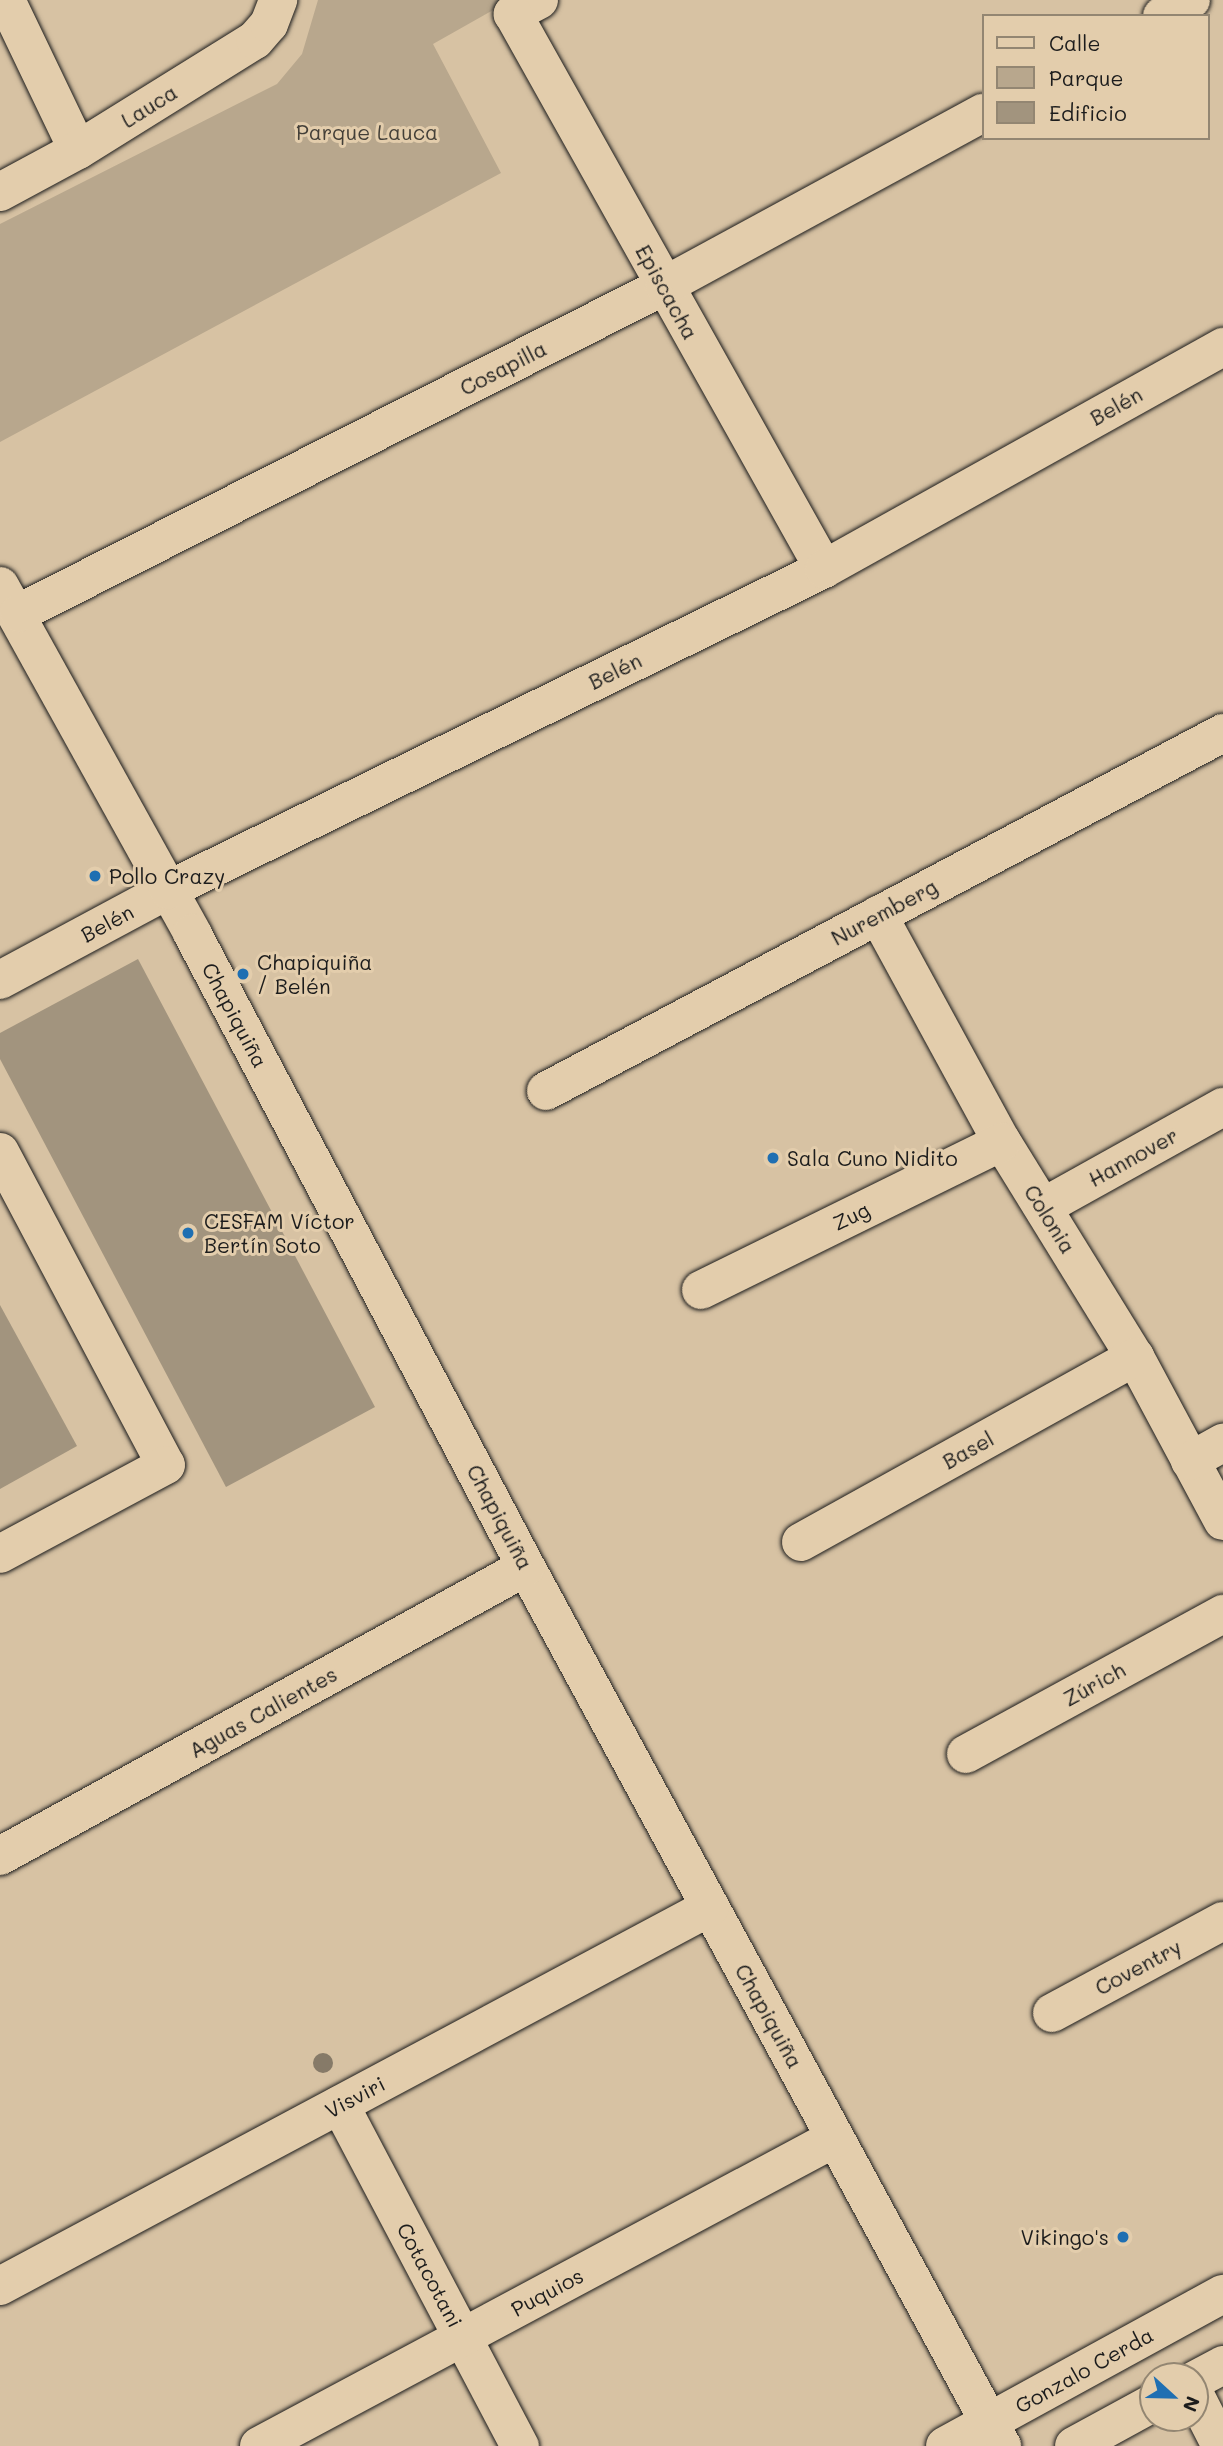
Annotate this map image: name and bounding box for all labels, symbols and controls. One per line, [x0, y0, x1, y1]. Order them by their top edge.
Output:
legend [982, 14, 1209, 140]
text: Calle [1049, 29, 1101, 56]
text: Parque [1049, 64, 1123, 91]
street label: Lauca [116, 79, 182, 133]
text: Edificio [1049, 99, 1127, 126]
park label: Parque Lauca [296, 119, 438, 145]
street label: Episcacha [631, 240, 703, 344]
street label: Cosapilla [456, 335, 550, 401]
street label: Belén [1085, 381, 1147, 431]
street label: Belén [584, 647, 646, 695]
place label: Pollo Crazy [109, 863, 225, 889]
marker: Pollo Crazy [87, 868, 103, 884]
street label: Nuremberg [827, 874, 941, 950]
street label: Belén [76, 899, 138, 947]
place label: Chapiquiña / Belén [257, 949, 372, 999]
street label: Chapiquiña [197, 958, 273, 1072]
marker: Chapiquiña / Belén [235, 966, 251, 982]
street label: Hannover [1084, 1122, 1182, 1192]
place label: Sala Cuno Nidito [787, 1145, 958, 1171]
marker: Sala Cuno Nidito [765, 1150, 781, 1166]
street label: Colonia [1019, 1180, 1081, 1258]
street label: Zug [828, 1196, 874, 1236]
place label: CESFAM Víctor Bertín Soto [204, 1208, 355, 1258]
marker: CESFAM Víctor Bertín Soto [178, 1223, 198, 1243]
street label: Basel [938, 1426, 998, 1474]
street label: Chapiquiña [462, 1460, 538, 1574]
street label: Zúrich [1059, 1657, 1129, 1711]
street label: Aguas Calientes [185, 1661, 341, 1763]
street label: Coventry [1091, 1934, 1185, 2000]
street label: Chapiquiña [730, 1959, 808, 2073]
street label: Visviri [321, 2071, 389, 2123]
street label: Cotacotani [392, 2218, 468, 2332]
place label: Vikingo's [1020, 2224, 1109, 2250]
marker: Vikingo's [1115, 2229, 1131, 2245]
street label: Puquios [506, 2262, 588, 2322]
street label: Gonzalo Cerda [1011, 2322, 1157, 2418]
north arrow [1139, 2362, 1209, 2432]
text: N [1178, 2393, 1206, 2416]

